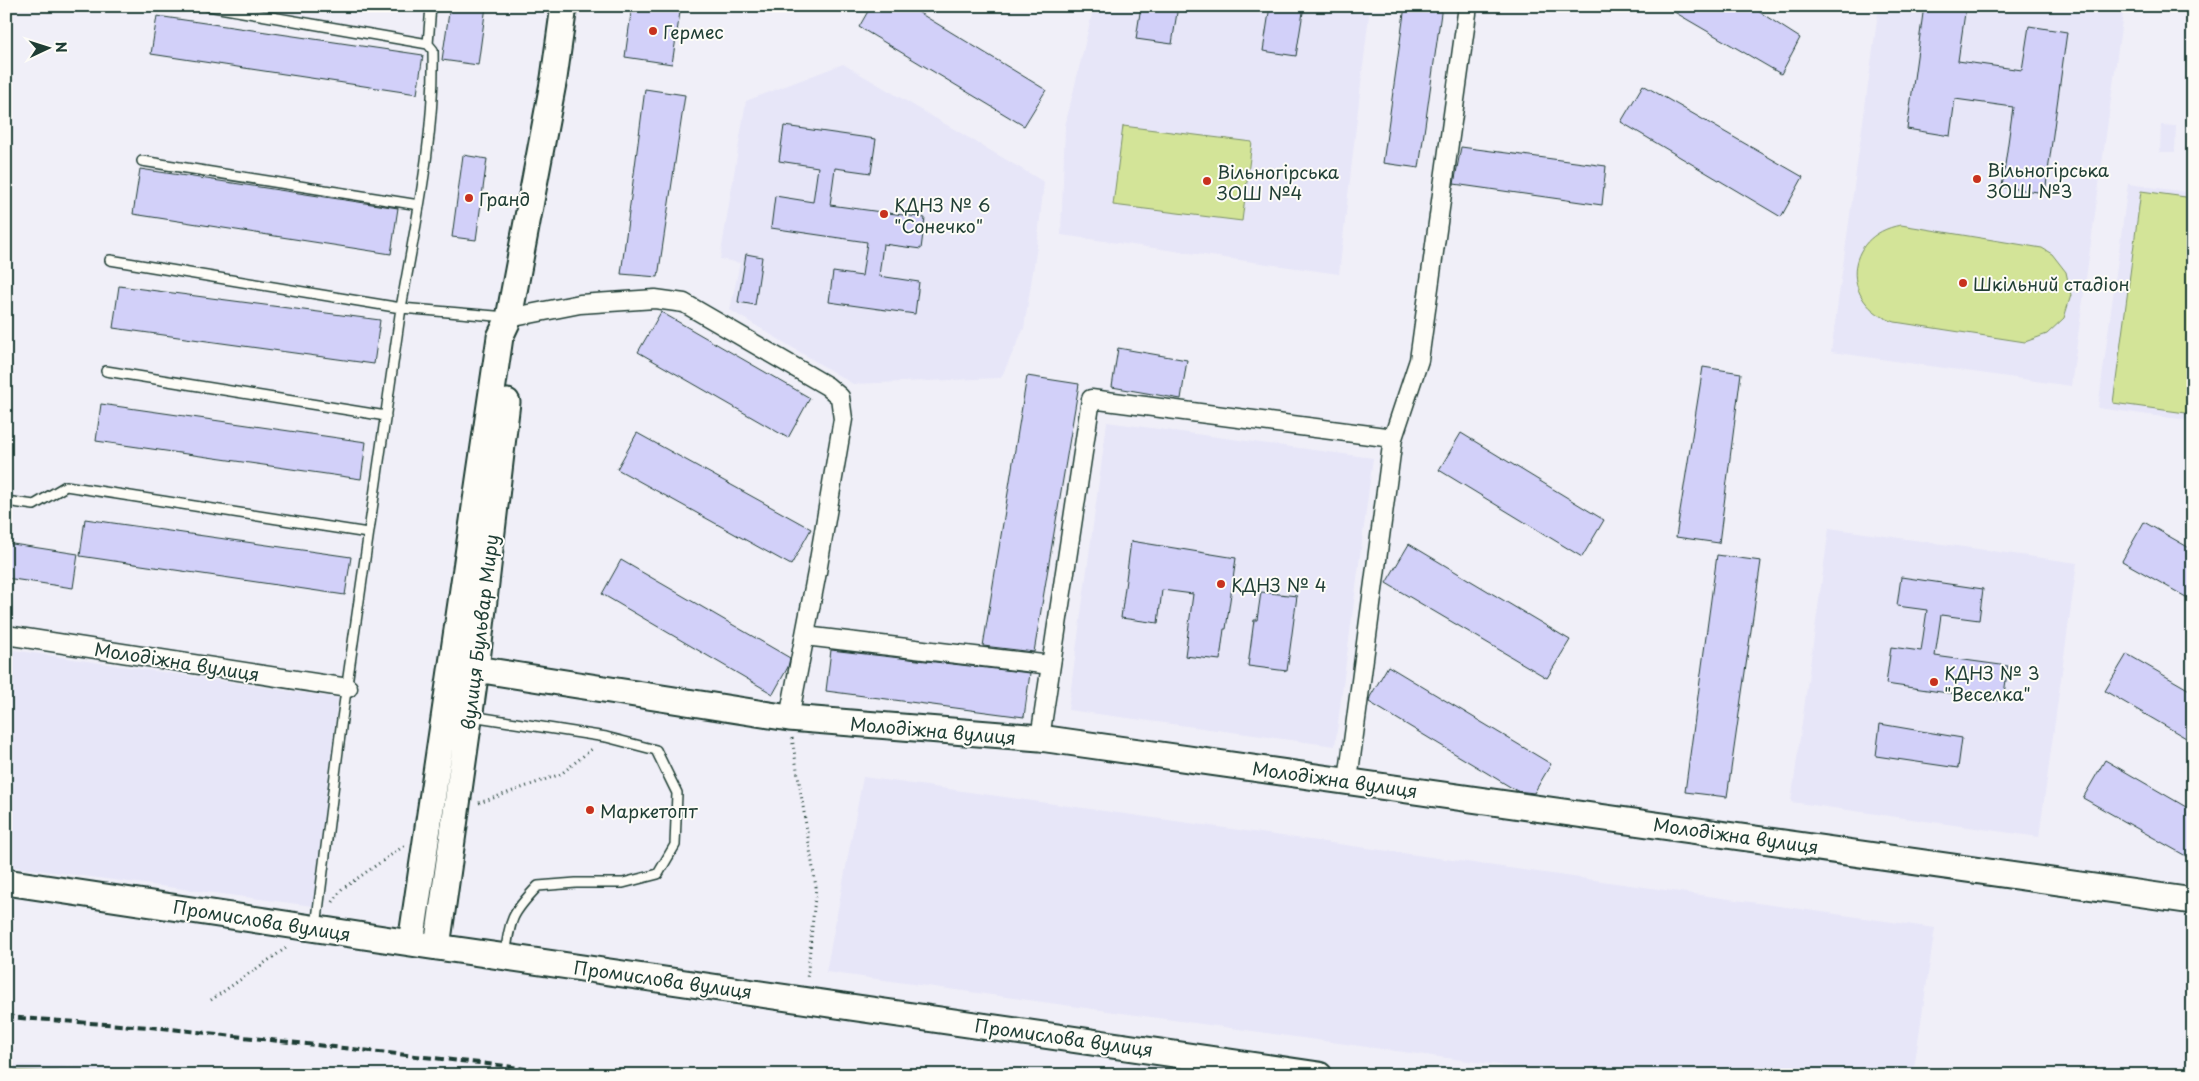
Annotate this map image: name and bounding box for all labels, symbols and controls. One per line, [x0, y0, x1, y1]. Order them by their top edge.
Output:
place label: Гермес [663, 18, 724, 45]
north arrow [22, 22, 72, 72]
marker: Гермес [647, 25, 659, 37]
text: N [51, 41, 72, 53]
place label: Вільногірська ЗОШ №3 [1987, 156, 2110, 204]
place label: Вільногірська ЗОШ №4 [1217, 158, 1340, 206]
marker: Вільногірська ЗОШ №3 [1971, 173, 1983, 185]
marker: Вільногірська ЗОШ №4 [1201, 175, 1213, 187]
place label: Гранд [479, 185, 530, 212]
place label: КДНЗ № 6 "Сонечко" [894, 191, 990, 239]
marker: Гранд [463, 192, 475, 204]
marker: КДНЗ № 6 "Сонечко" [878, 208, 890, 220]
place label: Шкільний стадіон [1973, 270, 2130, 297]
marker: Шкільний стадіон [1957, 277, 1969, 289]
street label: вулиця Бульвар Миру [454, 533, 504, 731]
place label: КДНЗ № 4 [1231, 571, 1327, 598]
marker: КДНЗ № 4 [1215, 578, 1227, 590]
street label: Молодіжна вулиця [93, 635, 261, 687]
place label: КДНЗ № 3 "Веселка" [1944, 659, 2040, 707]
marker: КДНЗ № 3 "Веселка" [1928, 676, 1940, 688]
street label: Молодіжна вулиця [849, 709, 1017, 751]
street label: Молодіжна вулиця [1251, 754, 1419, 804]
place label: Маркетопт [600, 797, 698, 824]
marker: Маркетопт [584, 804, 596, 816]
street label: Молодіжна вулиця [1652, 810, 1820, 860]
street label: Промислова вулиця [171, 893, 353, 947]
street label: Промислова вулиця [572, 953, 754, 1005]
street label: Промислова вулиця [973, 1011, 1155, 1063]

